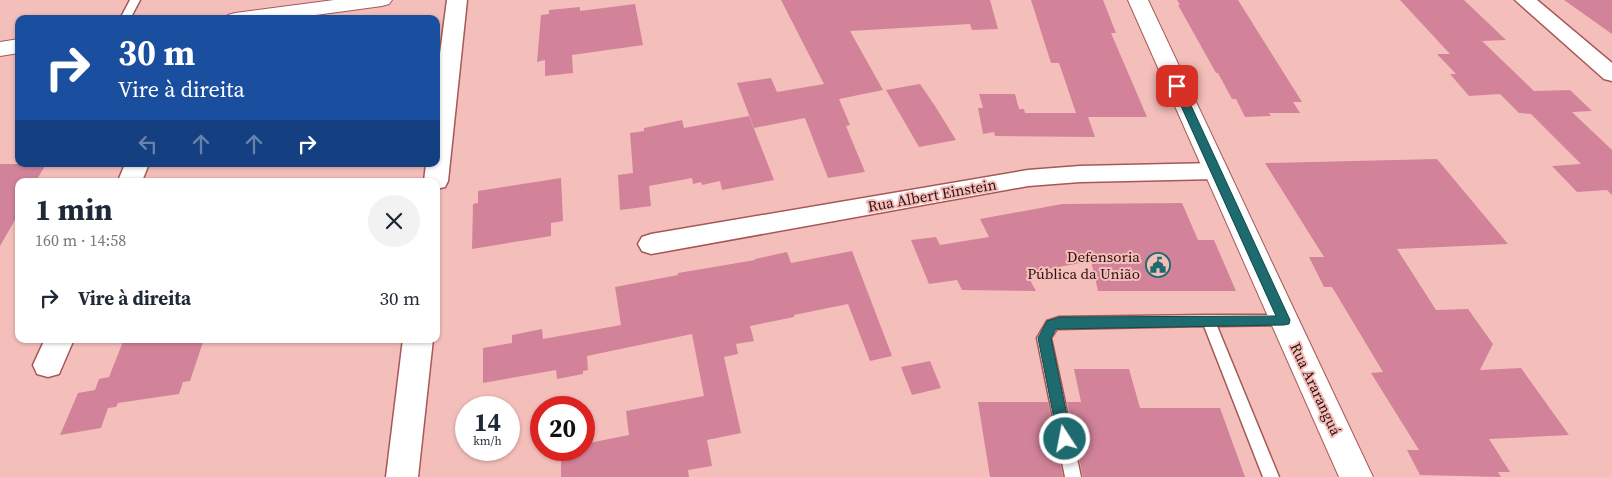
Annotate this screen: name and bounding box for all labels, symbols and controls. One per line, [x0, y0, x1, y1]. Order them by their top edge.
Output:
text: 30 m [118, 29, 195, 77]
icon: right [35, 35, 100, 100]
pin [1156, 65, 1198, 107]
icon: arrive [1163, 72, 1191, 100]
text: Vire à direita [118, 74, 245, 104]
icon: left [134, 130, 162, 158]
icon: ahead [187, 130, 215, 158]
icon: ahead [240, 130, 268, 158]
icon: right [293, 130, 321, 158]
street label: Rua Albert Einstein [866, 173, 998, 217]
text: 1 min [35, 189, 113, 230]
button: close [368, 195, 420, 247]
text: 160 m · 14:58 [35, 229, 126, 251]
place label: Defensoria Pública da União [1027, 246, 1140, 284]
public building icon: Defensoria Pública da União [1145, 252, 1171, 278]
icon: right [35, 284, 63, 312]
text: Vire à direita [78, 285, 191, 311]
text: 30 m [379, 285, 420, 311]
street label: Rua Araranguá [1285, 339, 1347, 439]
speed limit sign: 20 [530, 396, 595, 461]
text: 14 [474, 405, 501, 439]
position arrow [1038, 412, 1090, 464]
text: km/h [473, 433, 502, 449]

